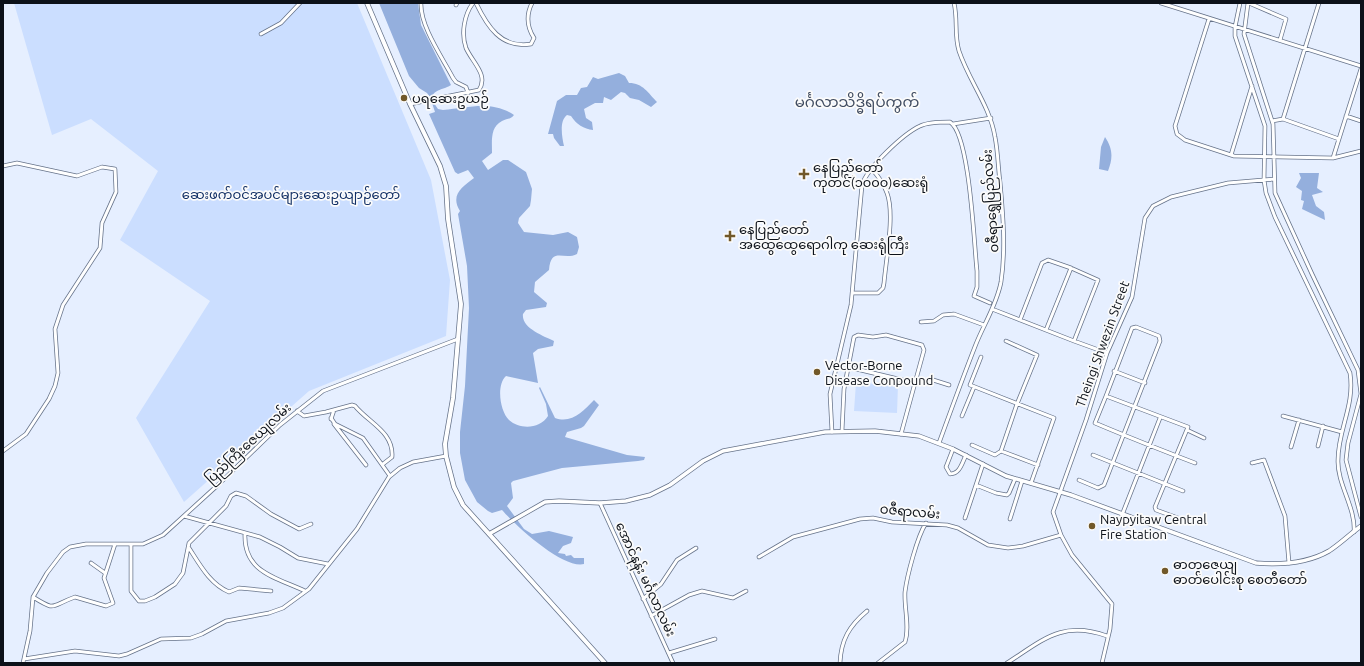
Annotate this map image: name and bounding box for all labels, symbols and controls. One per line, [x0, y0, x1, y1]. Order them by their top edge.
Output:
place label: ပရဆေးဥယဉ် [412, 90, 489, 109]
district label: မင်္ဂလာသိဒ္ဓိရပ်ကွက် [795, 92, 919, 114]
marker: ပရဆေးဥယဉ် [399, 93, 409, 103]
street label: ဝဇီရာရွှေပြည်လမ်း [978, 149, 1005, 253]
place label: နေပြည်တော် ကုတင်(၁၀၀၀)ဆေးရုံ [813, 159, 928, 193]
marker: နေပြည်တော် ကုတင်(၁၀၀၀)ဆေးရုံ [798, 168, 810, 180]
park label: ဆေးဖက်ဝင်အပင်များဆေးဥယျာဉ်တော် [182, 186, 400, 205]
place label: နေပြည်တော် အထွေထွေရောဂါကု ဆေးရုံကြီး [739, 221, 909, 255]
marker: နေပြည်တော် အထွေထွေရောဂါကု ဆေးရုံကြီး [724, 230, 736, 242]
street label: Theingi Shwezin Street [1073, 279, 1131, 409]
place label: Vector-Borne Disease Conpound [825, 358, 933, 387]
marker: Vector-Borne Disease Conpound [812, 367, 822, 377]
street label: ပြည်ကြီးဇေယျလမ်း [202, 399, 296, 489]
street label: ဝဇီရာလမ်း [879, 500, 941, 525]
place label: Naypyitaw Central Fire Station [1100, 512, 1207, 541]
street label: အောင်နန်း မင်္ဂလာလမ်း [610, 519, 680, 640]
marker: Naypyitaw Central Fire Station [1087, 521, 1097, 531]
place label: ဓာတုဇေယျ ဓာတ်ပေါင်းစု စေတီတော် [1173, 557, 1307, 590]
marker: ဓာတုဇေယျ ဓာတ်ပေါင်းစု စေတီတော် [1160, 566, 1170, 576]

